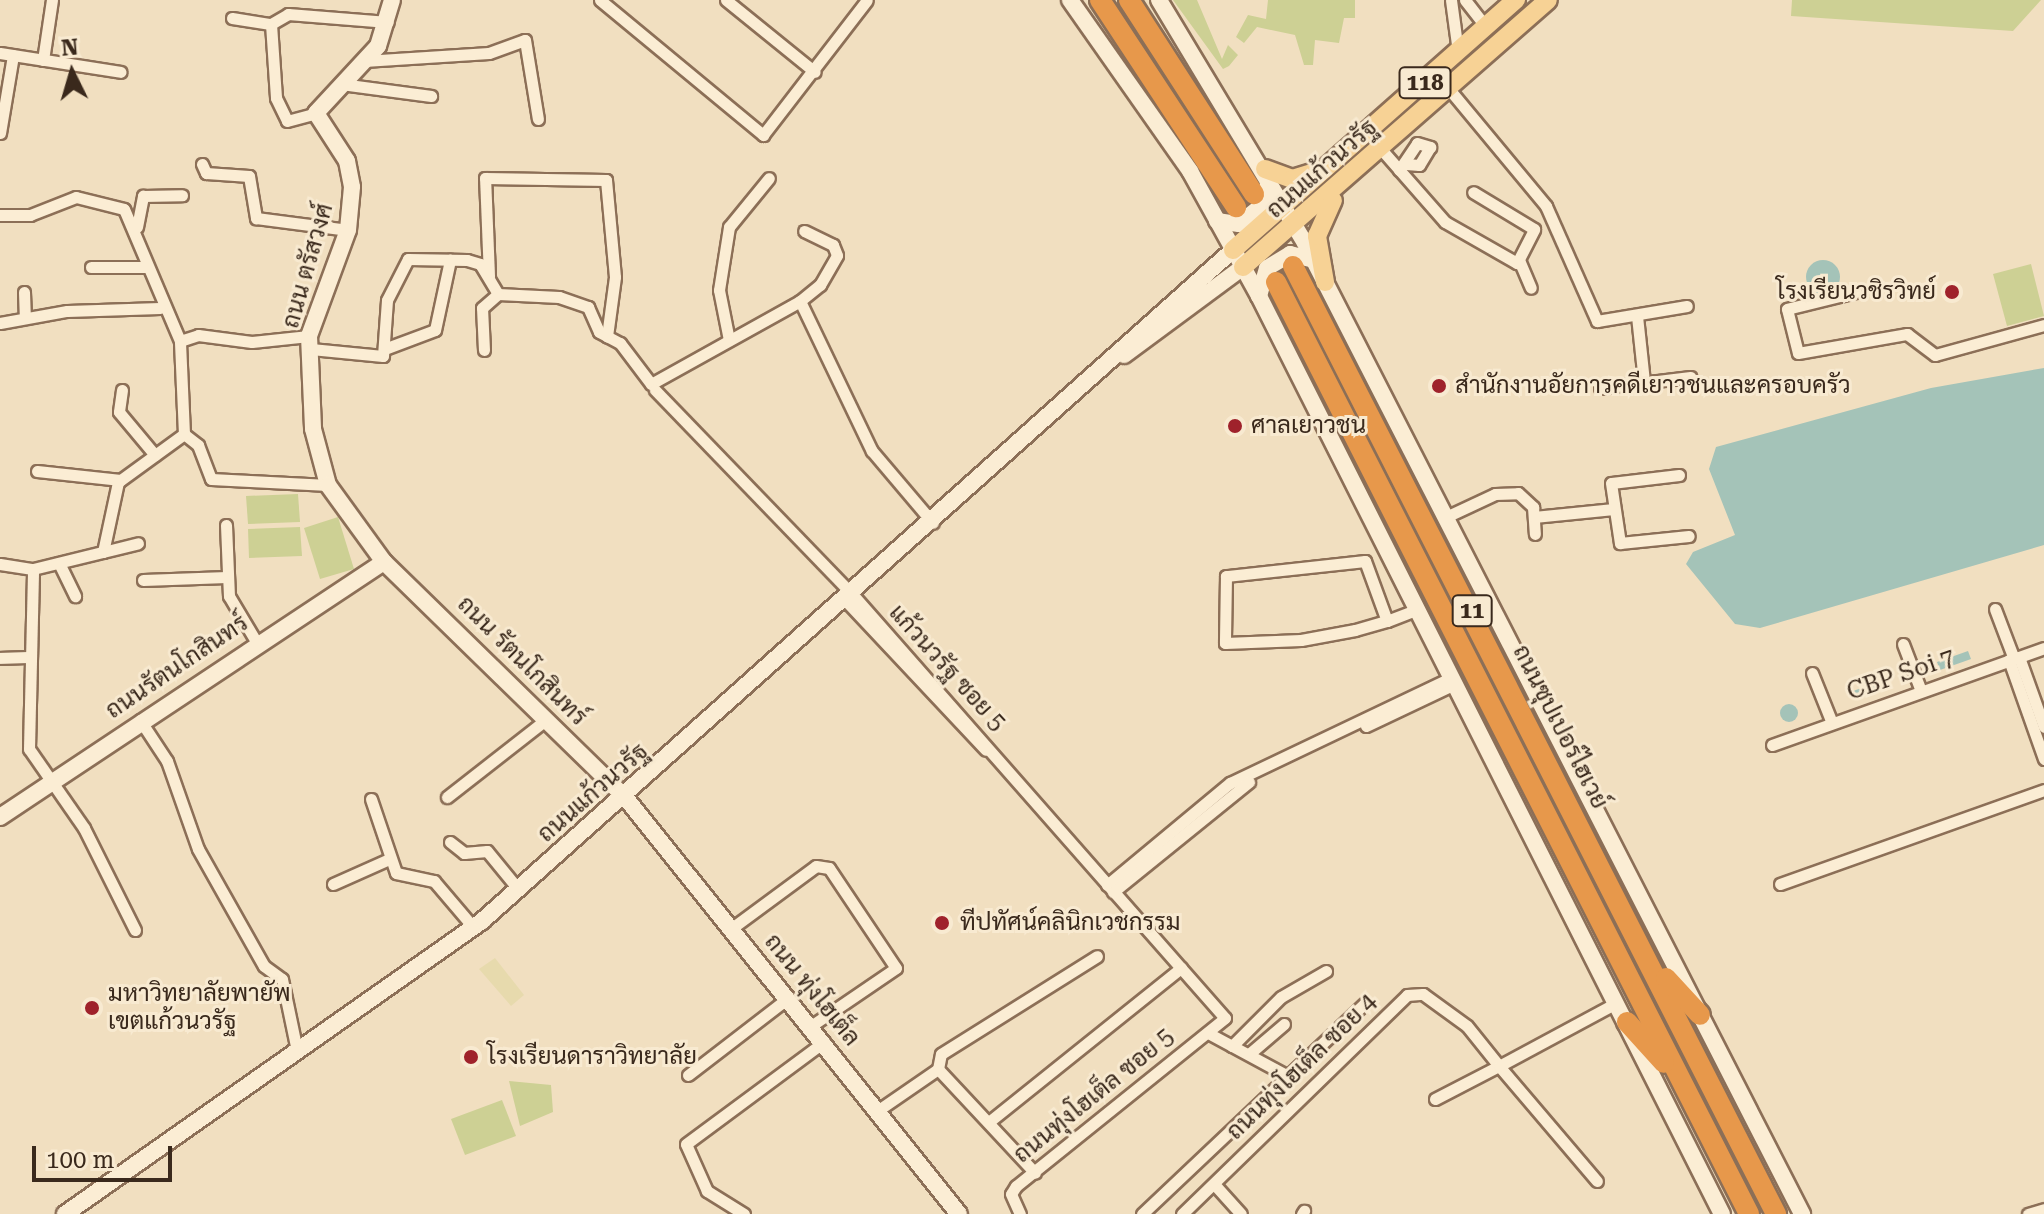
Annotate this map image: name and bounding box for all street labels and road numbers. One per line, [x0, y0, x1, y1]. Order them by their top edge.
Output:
road number: 118 [1397, 65, 1453, 101]
street label: ถนนแก้วนวรัฐ [1261, 113, 1383, 225]
street label: ถนน ตรัสวงศ์ [276, 200, 340, 332]
street label: ถนน รัตนโกสินทร์ [451, 590, 593, 732]
road number: 11 [1450, 593, 1494, 629]
street label: แก้วนวรัฐ ซอย 5 [883, 599, 1011, 737]
street label: ถนนรัตนโกสินทร์ [100, 609, 254, 725]
street label: ถนนซุปเปอร์ไฮเวย์ [1506, 640, 1614, 814]
street label: CBP Soi 7 [1843, 643, 1959, 707]
street label: ถนนแก้วนวรัฐ [532, 737, 654, 849]
street label: ถนน ทุ่งโฮเต็ล [758, 928, 866, 1052]
street label: ถนนทุ่งโฮเต็ล ซอย 4 [1221, 988, 1383, 1146]
street label: ถนนทุ่งโฮเต็ล ซอย 5 [1008, 1023, 1180, 1169]

